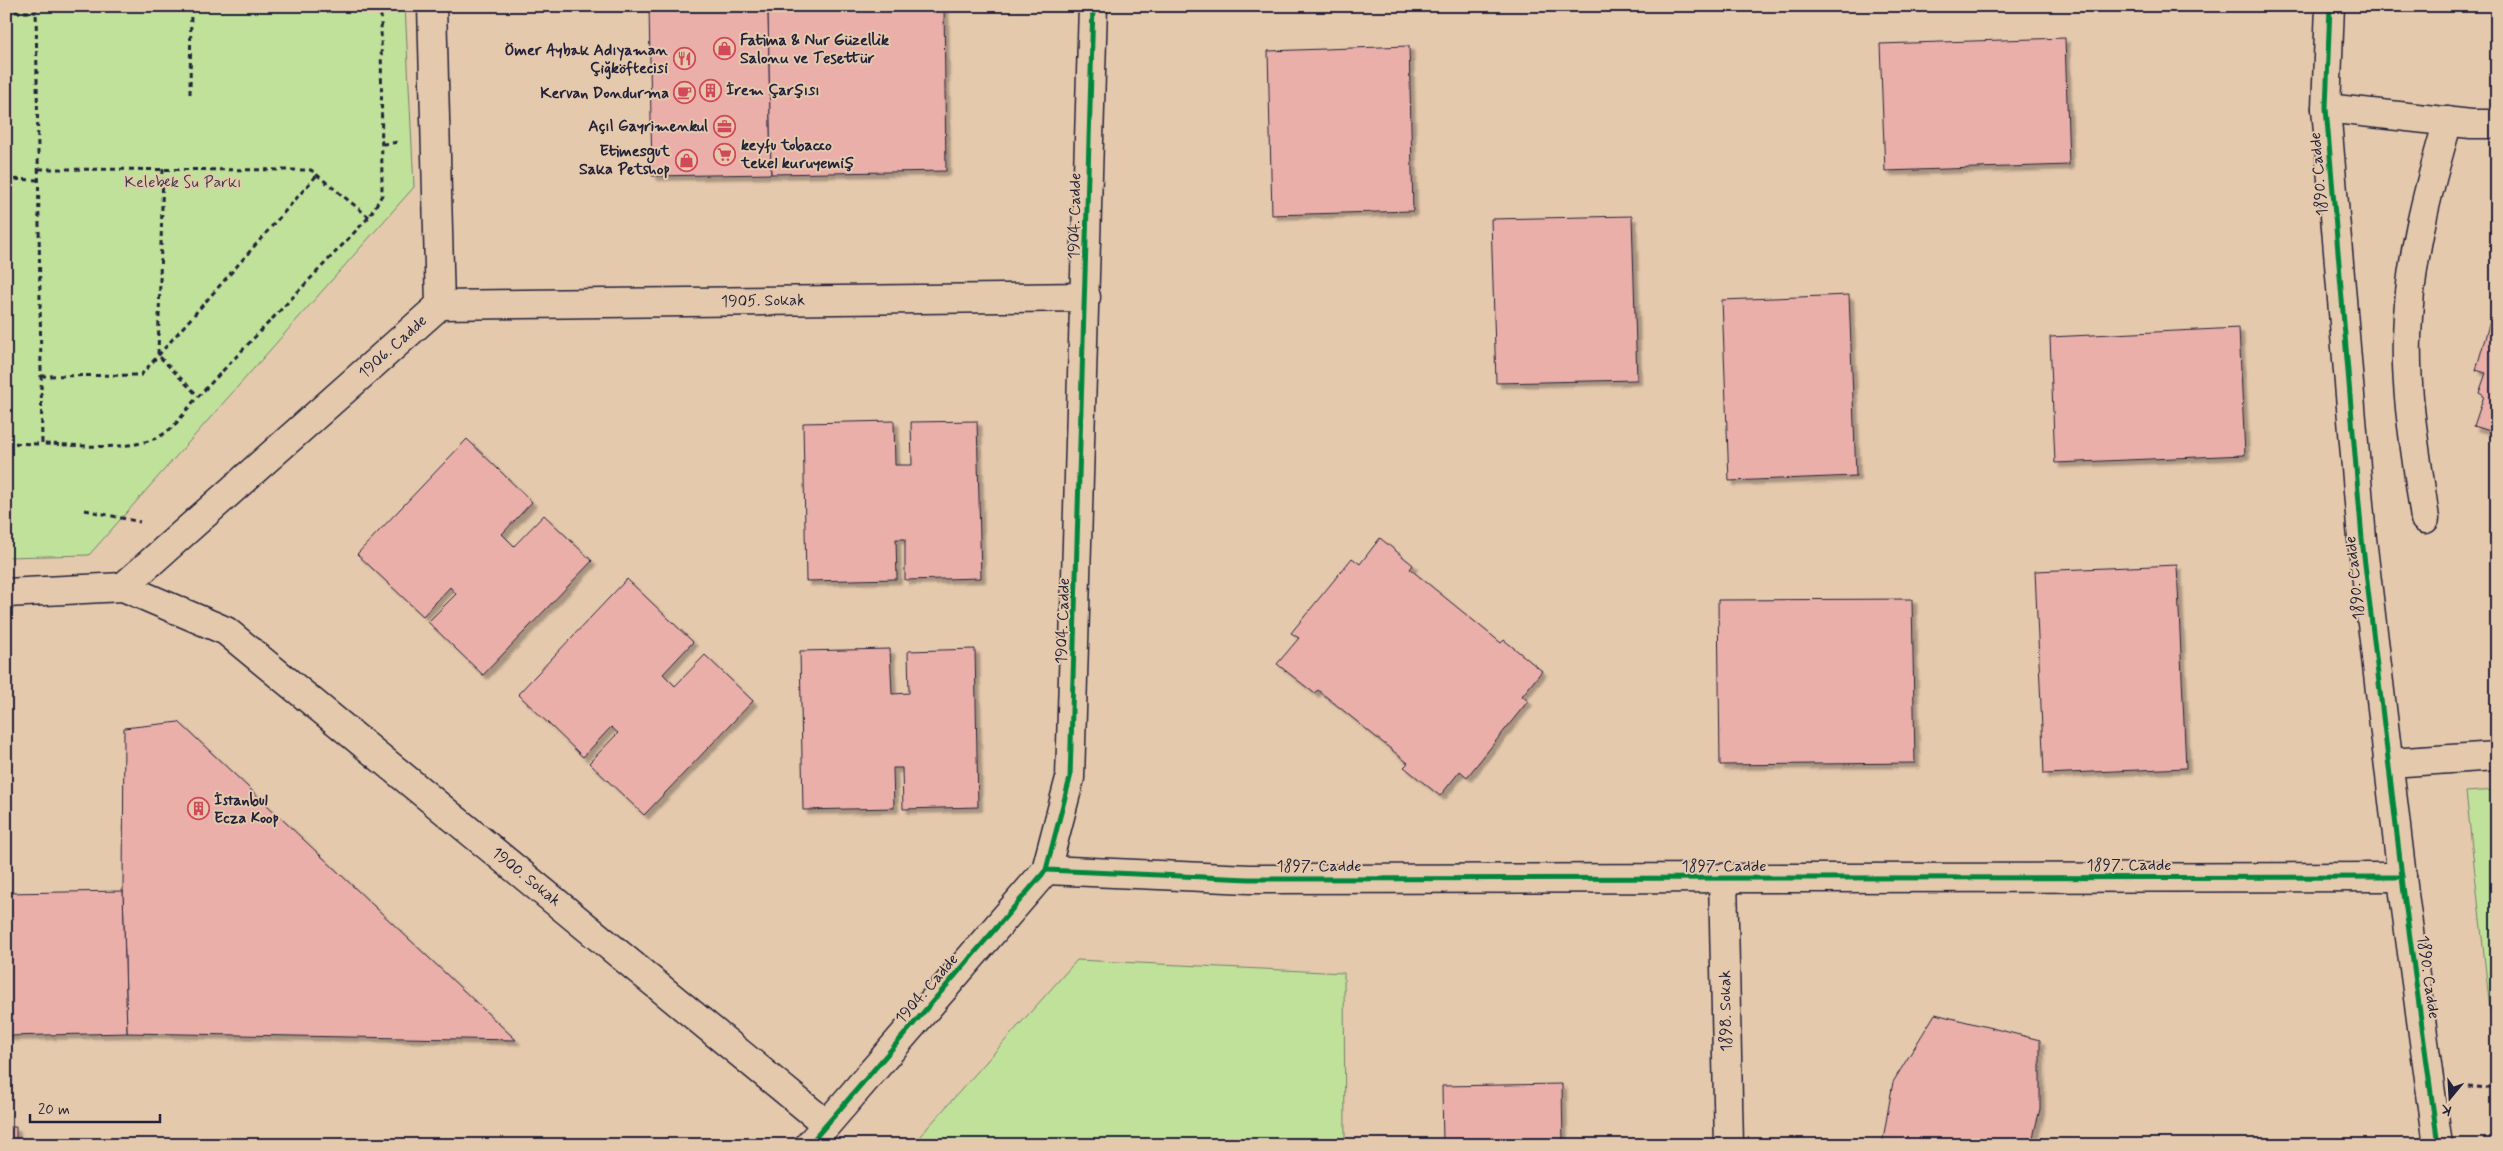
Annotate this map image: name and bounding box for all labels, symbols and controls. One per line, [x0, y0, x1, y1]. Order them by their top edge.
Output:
place label: Fatima & Nur Güzellik Salonu ve Tesettür [740, 30, 889, 69]
shop icon: Fatima & Nur Güzellik Salonu ve Tesettür [712, 37, 736, 61]
place label: Ömer Aybak Adıyaman Çiğköftecisi [504, 40, 668, 80]
restaurant icon: Ömer Aybak Adıyaman Çiğköftecisi [672, 47, 696, 71]
building icon: İrem Çarşısı [698, 78, 722, 102]
place label: İrem Çarşısı [726, 80, 820, 101]
cafe icon: Kervan Dondurma [673, 81, 697, 105]
place label: Kervan Dondurma [540, 83, 669, 104]
office icon: Açıl Gayrimenkul [712, 114, 736, 138]
place label: Açıl Gayrimenkul [588, 116, 708, 137]
street label: 1890. Cadde [2305, 131, 2333, 217]
place label: keyfu tobacco tekel kuruyemiş [740, 135, 854, 174]
place label: Etimesgut Saka Petshop [579, 141, 671, 180]
supermarket icon: keyfu tobacco tekel kuruyemiş [713, 142, 737, 166]
shop icon: Etimesgut Saka Petshop [674, 148, 698, 172]
park label: Kelebek Su Parkı [125, 172, 241, 193]
street label: 1904. Cadde [1064, 173, 1086, 259]
street label: 1905. Sokak [721, 290, 805, 312]
street label: 1906. Cadde [354, 311, 432, 383]
street label: 1890. Cadde [2340, 535, 2370, 621]
street label: 1904. Cadde [1051, 577, 1075, 665]
place label: İstanbul Ecza Koop [214, 790, 279, 829]
building icon: İstanbul Ecza Koop [186, 797, 210, 821]
street label: 1900. Sokak [487, 843, 565, 911]
street label: 1897. Cadde [2087, 855, 2171, 876]
street label: 1897. Cadde [1277, 856, 1361, 877]
street label: 1897. Cadde [1682, 856, 1766, 877]
street label: 1890. Cadde [2412, 934, 2444, 1020]
street label: 1904. Cadde [891, 949, 963, 1029]
street label: 1898. Sokak [1715, 970, 1737, 1052]
north arrow [2426, 1074, 2476, 1124]
scale bar [30, 1091, 160, 1123]
text: K [2438, 1099, 2454, 1119]
text: 20 m [38, 1100, 70, 1120]

